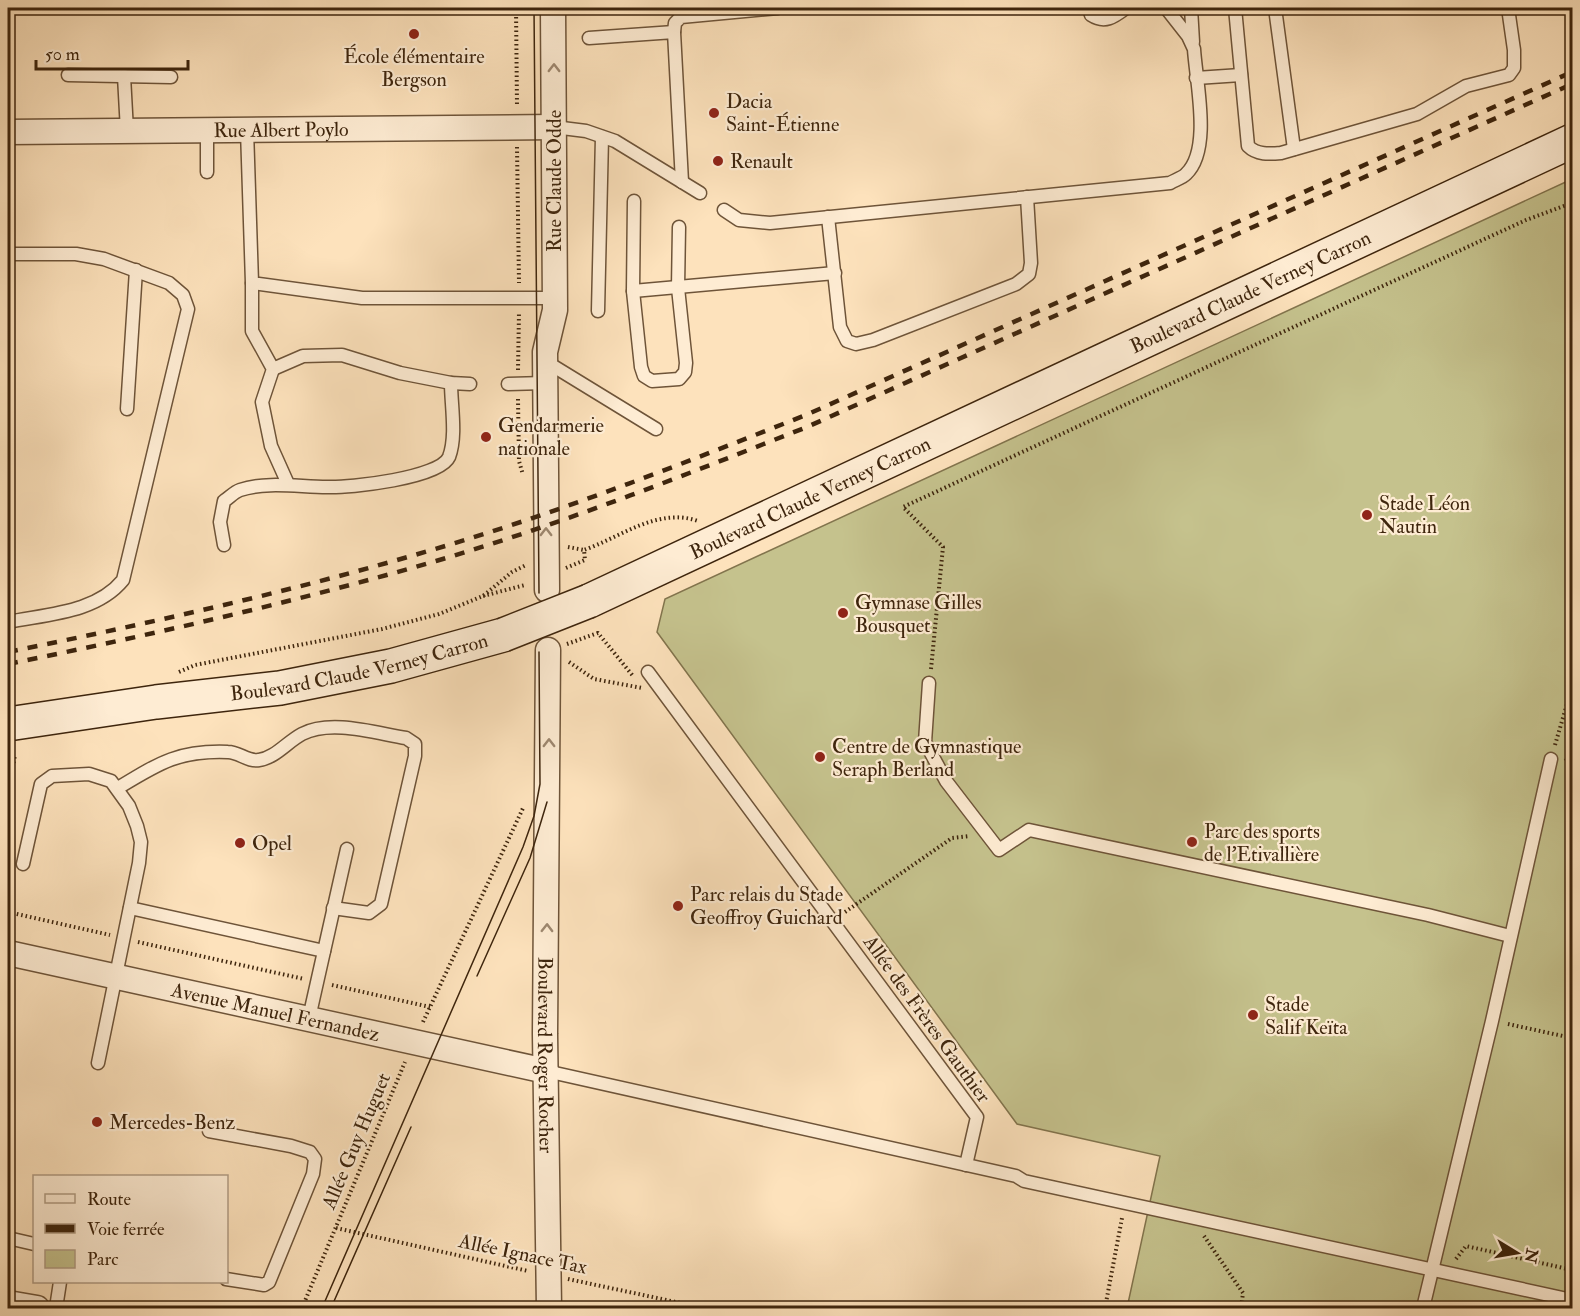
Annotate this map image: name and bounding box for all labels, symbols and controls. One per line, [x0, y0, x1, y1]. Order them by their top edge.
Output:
marker: École élémentaire Bergson [407, 27, 421, 41]
scale bar [36, 33, 188, 71]
text: 50 m [45, 43, 80, 66]
place label: École élémentaire Bergson [343, 43, 485, 92]
one-way arrow [547, 64, 560, 73]
place label: Dacia Saint-Étienne [726, 89, 839, 137]
marker: Dacia Saint-Étienne [707, 106, 721, 120]
street label: Rue Claude Odde [542, 110, 567, 252]
street label: Rue Albert Poylo [213, 116, 349, 143]
place label: Renault [730, 149, 793, 174]
marker: Renault [711, 154, 725, 168]
street label: Boulevard Claude Verney Carron [1126, 225, 1375, 359]
place label: Gendarmerie nationale [498, 413, 604, 461]
marker: Gendarmerie nationale [479, 430, 493, 444]
street label: Boulevard Claude Verney Carron [686, 430, 934, 565]
place label: Stade Léon Nautin [1379, 491, 1470, 539]
marker: Stade Léon Nautin [1360, 508, 1374, 522]
one-way arrow [540, 527, 552, 536]
place label: Gymnase Gilles Bousquet [855, 590, 982, 638]
marker: Gymnase Gilles Bousquet [836, 606, 850, 620]
street label: Boulevard Claude Verney Carron [229, 627, 491, 706]
place label: Centre de Gymnastique Seraph Berland [832, 734, 1021, 783]
one-way arrow [543, 739, 555, 748]
marker: Centre de Gymnastique Seraph Berland [813, 750, 827, 764]
place label: Parc des sports de l'Etivallière [1204, 819, 1320, 867]
place label: Opel [252, 831, 292, 857]
marker: Parc des sports de l'Etivallière [1185, 835, 1199, 849]
marker: Opel [233, 836, 247, 850]
place label: Parc relais du Stade Geoffroy Guichard [690, 882, 843, 930]
marker: Parc relais du Stade Geoffroy Guichard [671, 899, 685, 913]
one-way arrow [541, 924, 553, 933]
street label: Allée des Frères Gauthier [857, 930, 997, 1108]
street label: Boulevard Roger Rocher [532, 957, 559, 1154]
street label: Avenue Manuel Fernandez [168, 977, 382, 1047]
place label: Stade Salif Keïta [1265, 992, 1348, 1040]
marker: Stade Salif Keïta [1246, 1008, 1260, 1022]
street label: Allée Guy Huguet [316, 1069, 396, 1214]
place label: Mercedes-Benz [109, 1110, 235, 1135]
marker: Mercedes-Benz [90, 1115, 104, 1129]
legend [33, 1175, 228, 1283]
text: Route [87, 1188, 131, 1211]
text: Voie ferrée [87, 1218, 165, 1241]
north arrow [1487, 1223, 1547, 1283]
street label: Allée Ignace Tax [456, 1228, 590, 1280]
text: N [1519, 1246, 1542, 1265]
text: Parc [87, 1248, 118, 1271]

